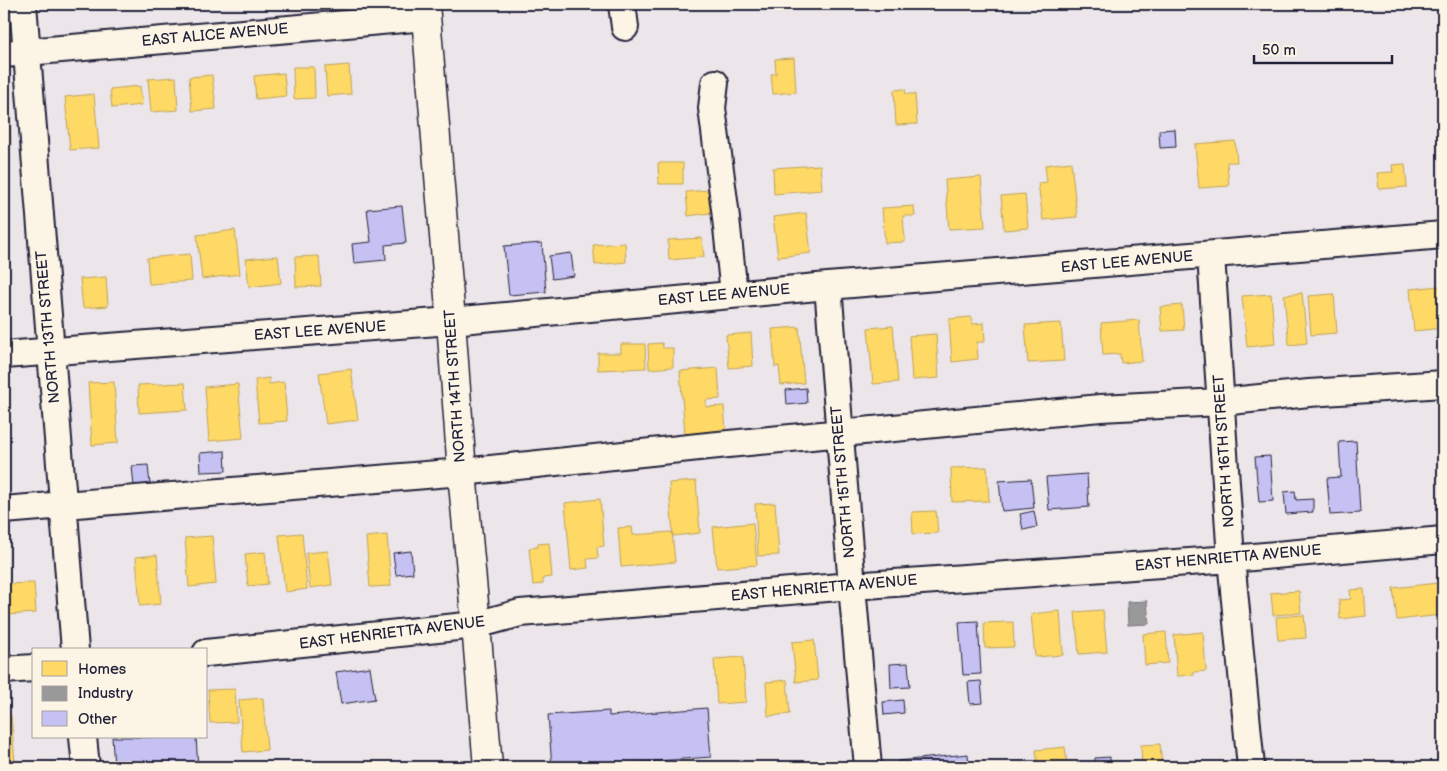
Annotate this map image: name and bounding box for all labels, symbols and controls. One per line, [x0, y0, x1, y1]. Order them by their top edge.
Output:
street label: EAST ALICE AVENUE [141, 19, 289, 51]
scale bar [1254, 32, 1392, 64]
text: 50 m [1262, 41, 1296, 60]
street label: EAST LEE AVENUE [1060, 247, 1194, 277]
street label: NORTH 13TH STREET [32, 250, 64, 404]
street label: EAST LEE AVENUE [657, 280, 791, 310]
street label: NORTH 14TH STREET [440, 309, 470, 463]
street label: EAST LEE AVENUE [253, 317, 387, 345]
street label: NORTH 16TH STREET [1209, 374, 1239, 528]
street label: NORTH 15TH STREET [827, 405, 859, 559]
street label: EAST HENRIETTA AVENUE [1134, 540, 1322, 576]
street label: EAST HENRIETTA AVENUE [730, 570, 918, 606]
street label: EAST HENRIETTA AVENUE [298, 612, 486, 654]
legend [32, 648, 208, 738]
text: Homes [78, 660, 127, 679]
text: Industry [78, 684, 133, 703]
text: Other [78, 710, 117, 729]

